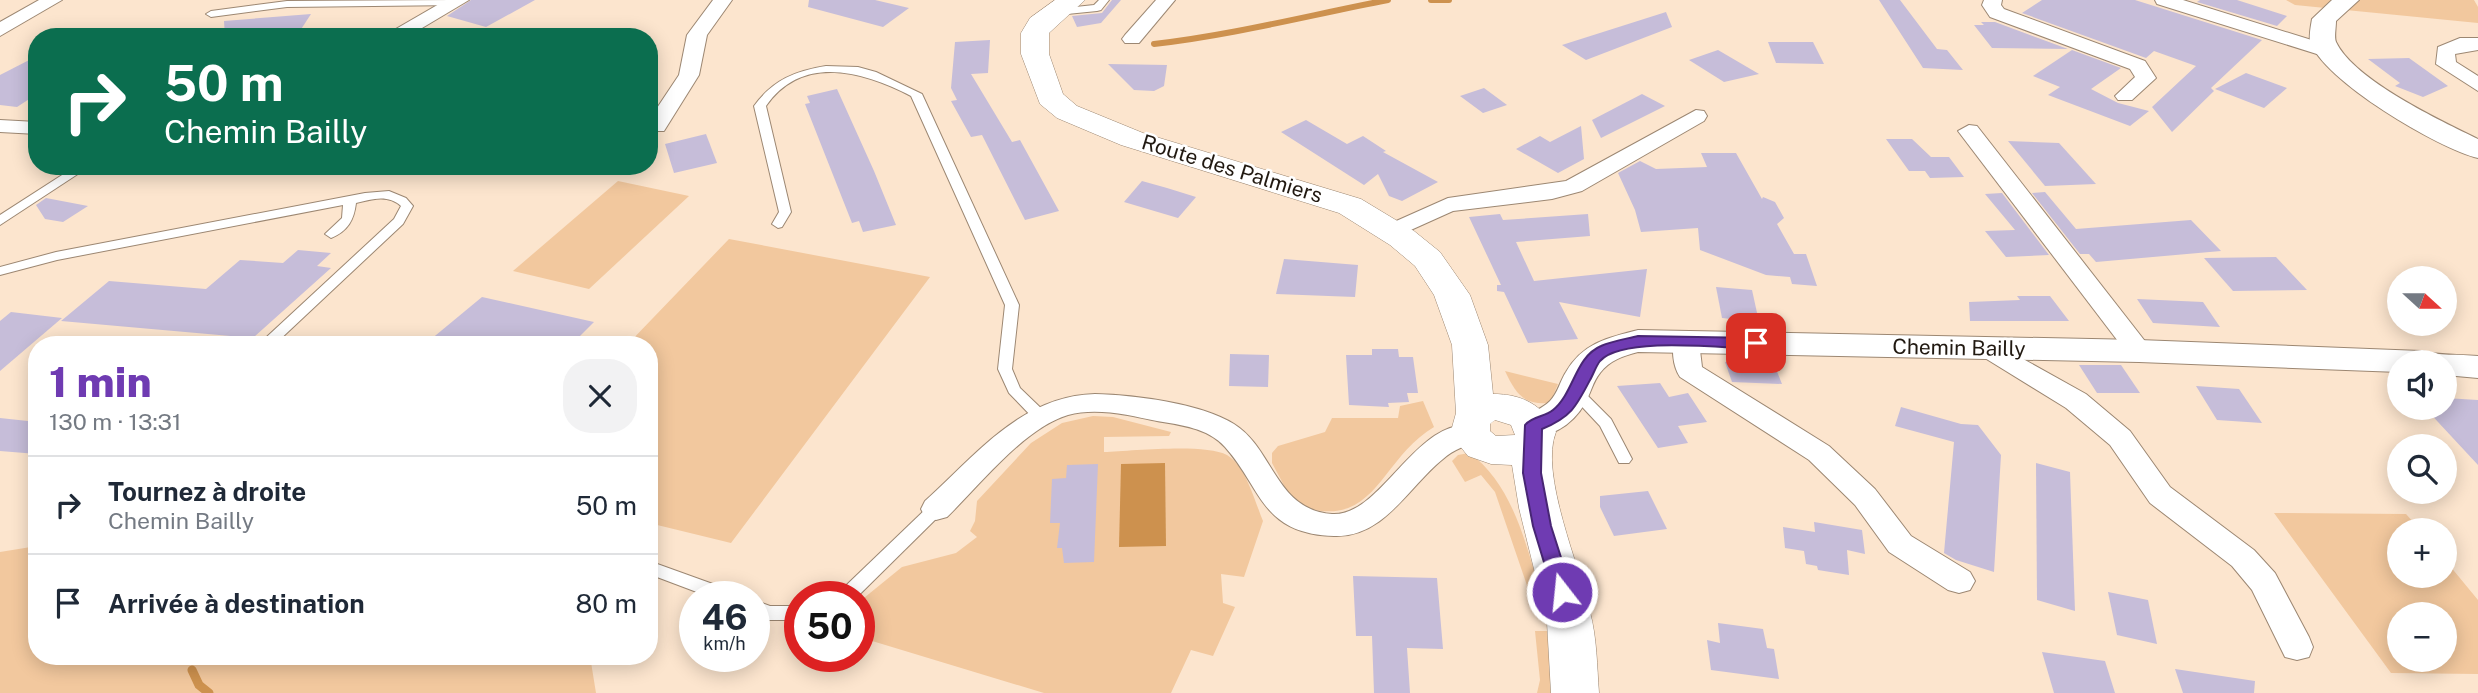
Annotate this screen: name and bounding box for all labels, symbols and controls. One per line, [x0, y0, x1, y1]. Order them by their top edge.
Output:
text: 50 m [164, 54, 284, 112]
icon: right [49, 56, 140, 147]
text: Chemin Bailly [164, 113, 367, 150]
street label: Route des Palmiers [1139, 129, 1325, 208]
north arrow [2387, 266, 2457, 336]
map controls [2387, 266, 2457, 672]
pin [1726, 313, 1786, 373]
icon: arrive [1737, 324, 1775, 362]
street label: Chemin Bailly [1892, 334, 2026, 361]
button: sound [2387, 350, 2457, 420]
text: 1 min [49, 357, 152, 406]
button: close [563, 359, 637, 433]
text: 130 m · 13:31 [49, 408, 181, 435]
button: search [2387, 434, 2457, 504]
text: Tournez à droite [108, 476, 306, 507]
icon: right [49, 486, 87, 524]
text: 50 m [576, 490, 637, 521]
text: Chemin Bailly [108, 507, 254, 534]
button: + [2387, 518, 2457, 588]
position arrow [1525, 555, 1599, 629]
speed limit sign: 50 [784, 581, 875, 672]
icon: arrive [49, 584, 87, 622]
text: Arrivée à destination [108, 588, 365, 619]
text: 80 m [576, 588, 637, 619]
text: 46 [701, 597, 748, 638]
button: − [2387, 602, 2457, 672]
text: km/h [703, 633, 746, 654]

